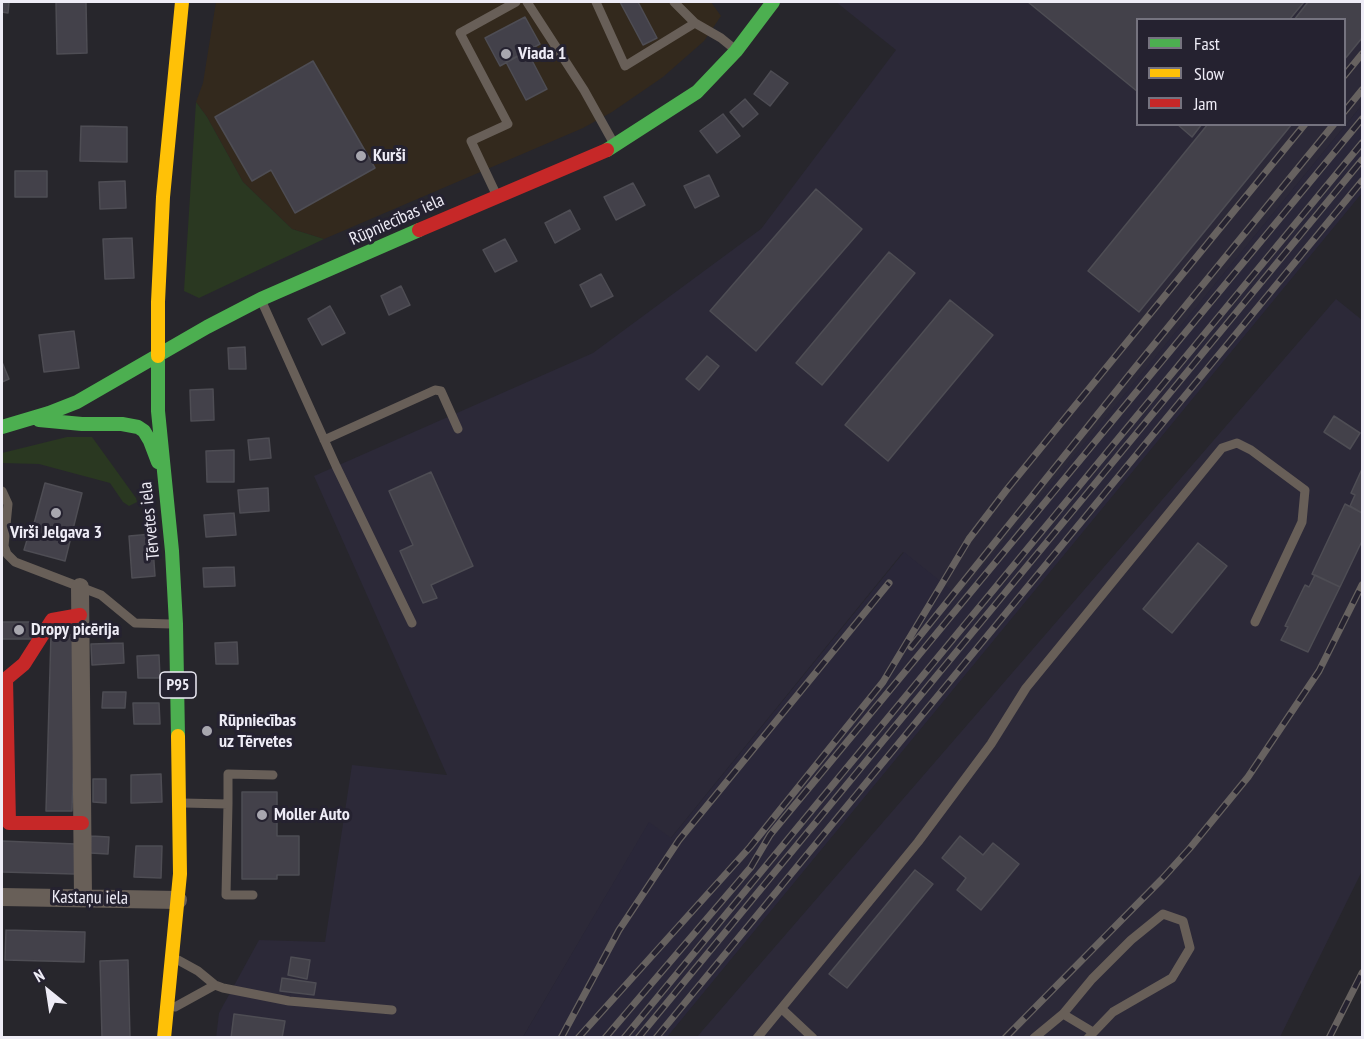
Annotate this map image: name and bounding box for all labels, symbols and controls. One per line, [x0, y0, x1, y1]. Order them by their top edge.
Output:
legend [1136, 18, 1346, 126]
text: Fast [1194, 32, 1220, 55]
place label: Viada 1 [518, 43, 566, 65]
marker: Viada 1 [499, 47, 513, 61]
text: Slow [1194, 62, 1224, 85]
text: Jam [1194, 92, 1217, 115]
place label: Kurši [373, 145, 406, 167]
marker: Kurši [354, 149, 368, 163]
street label: Rūpniecības iela [346, 190, 448, 250]
street label: Tērvetes iela [135, 481, 165, 561]
marker: Virši Jelgava 3 [49, 506, 63, 520]
place label: Virši Jelgava 3 [10, 522, 102, 544]
place label: Dropy picērija [31, 619, 119, 641]
marker: Dropy picērija [12, 623, 26, 637]
road number: P95 [160, 672, 196, 698]
place label: Rūpniecības uz Tērvetes [219, 710, 296, 752]
marker: Rūpniecības uz Tērvetes [200, 724, 214, 738]
place label: Moller Auto [274, 804, 350, 826]
marker: Moller Auto [255, 808, 269, 822]
street label: Kastaņu iela [52, 887, 128, 909]
north arrow [18, 961, 78, 1021]
text: N [30, 965, 48, 986]

